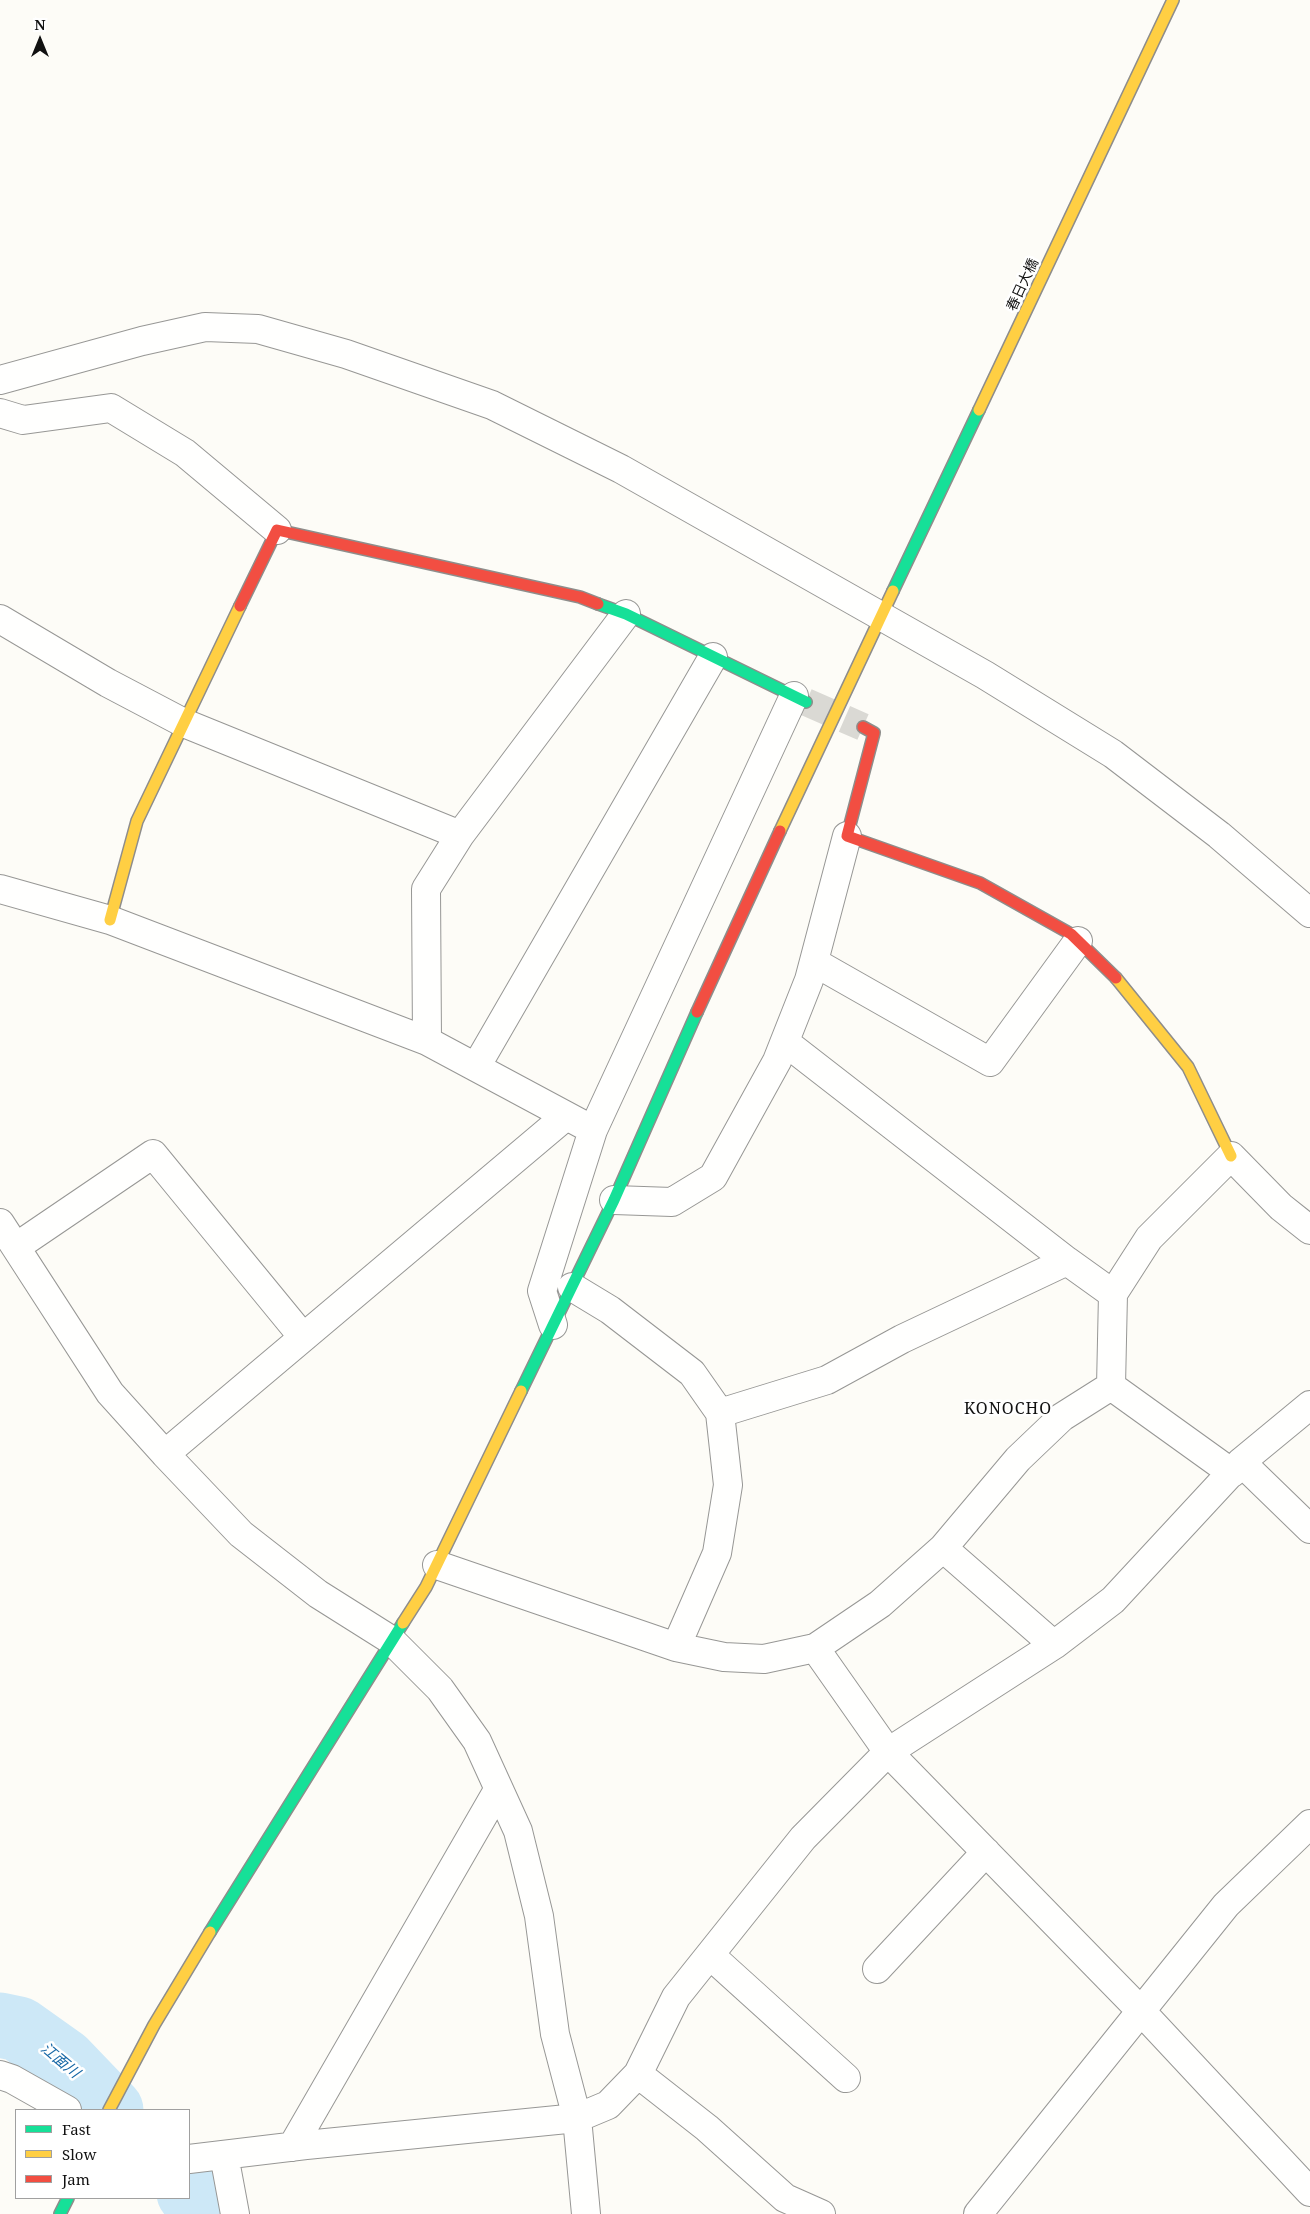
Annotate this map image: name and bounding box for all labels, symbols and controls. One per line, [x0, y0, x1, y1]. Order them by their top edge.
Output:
north arrow [15, 15, 65, 65]
text: N [34, 15, 46, 34]
street label: 春日大橋 [1004, 256, 1042, 314]
district label: KONOCHO [963, 1399, 1053, 1419]
water label: 江面川 [37, 2040, 83, 2082]
legend [15, 2109, 190, 2199]
text: Fast [62, 2119, 91, 2139]
text: Slow [62, 2144, 96, 2164]
text: Jam [62, 2169, 90, 2189]

